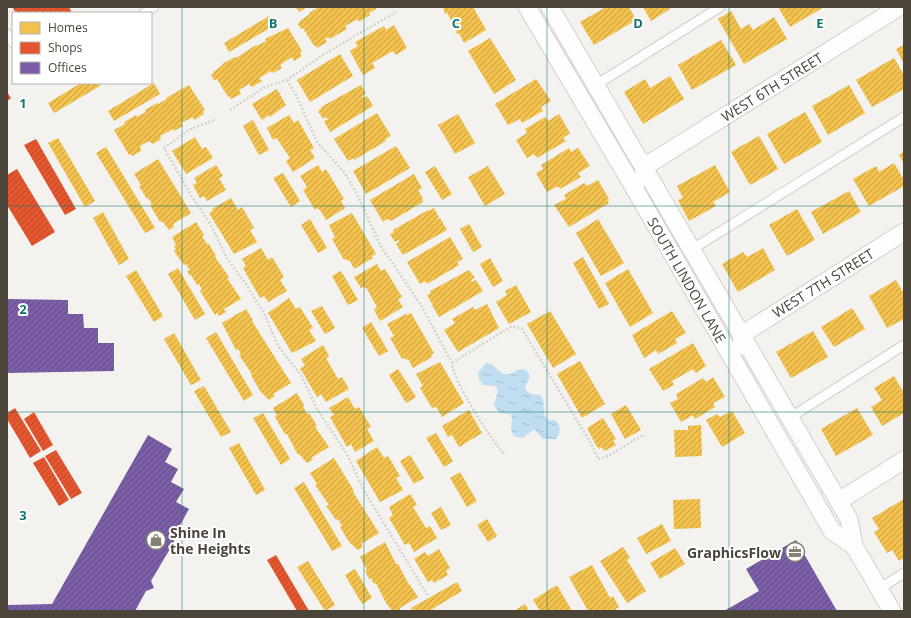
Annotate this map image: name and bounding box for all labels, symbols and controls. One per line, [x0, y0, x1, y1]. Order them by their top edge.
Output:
legend [12, 12, 152, 84]
text: B [269, 14, 278, 32]
text: C [452, 14, 460, 32]
text: D [633, 14, 643, 32]
text: E [816, 14, 824, 32]
text: Homes [48, 19, 88, 36]
text: Shops [48, 39, 83, 56]
street label: WEST 6TH STREET [717, 48, 827, 126]
text: Offices [48, 59, 87, 76]
text: 1 [19, 94, 27, 112]
street label: SOUTH LINDON LANE [643, 214, 731, 346]
street label: WEST 7TH STREET [768, 244, 878, 322]
text: 2 [19, 300, 27, 318]
text: 3 [19, 506, 27, 524]
place label: Shine In the Heights [170, 523, 251, 558]
shop icon: Shine In the Heights [145, 529, 167, 551]
office icon: GraphicsFlow [784, 541, 806, 563]
place label: GraphicsFlow [687, 543, 781, 562]

